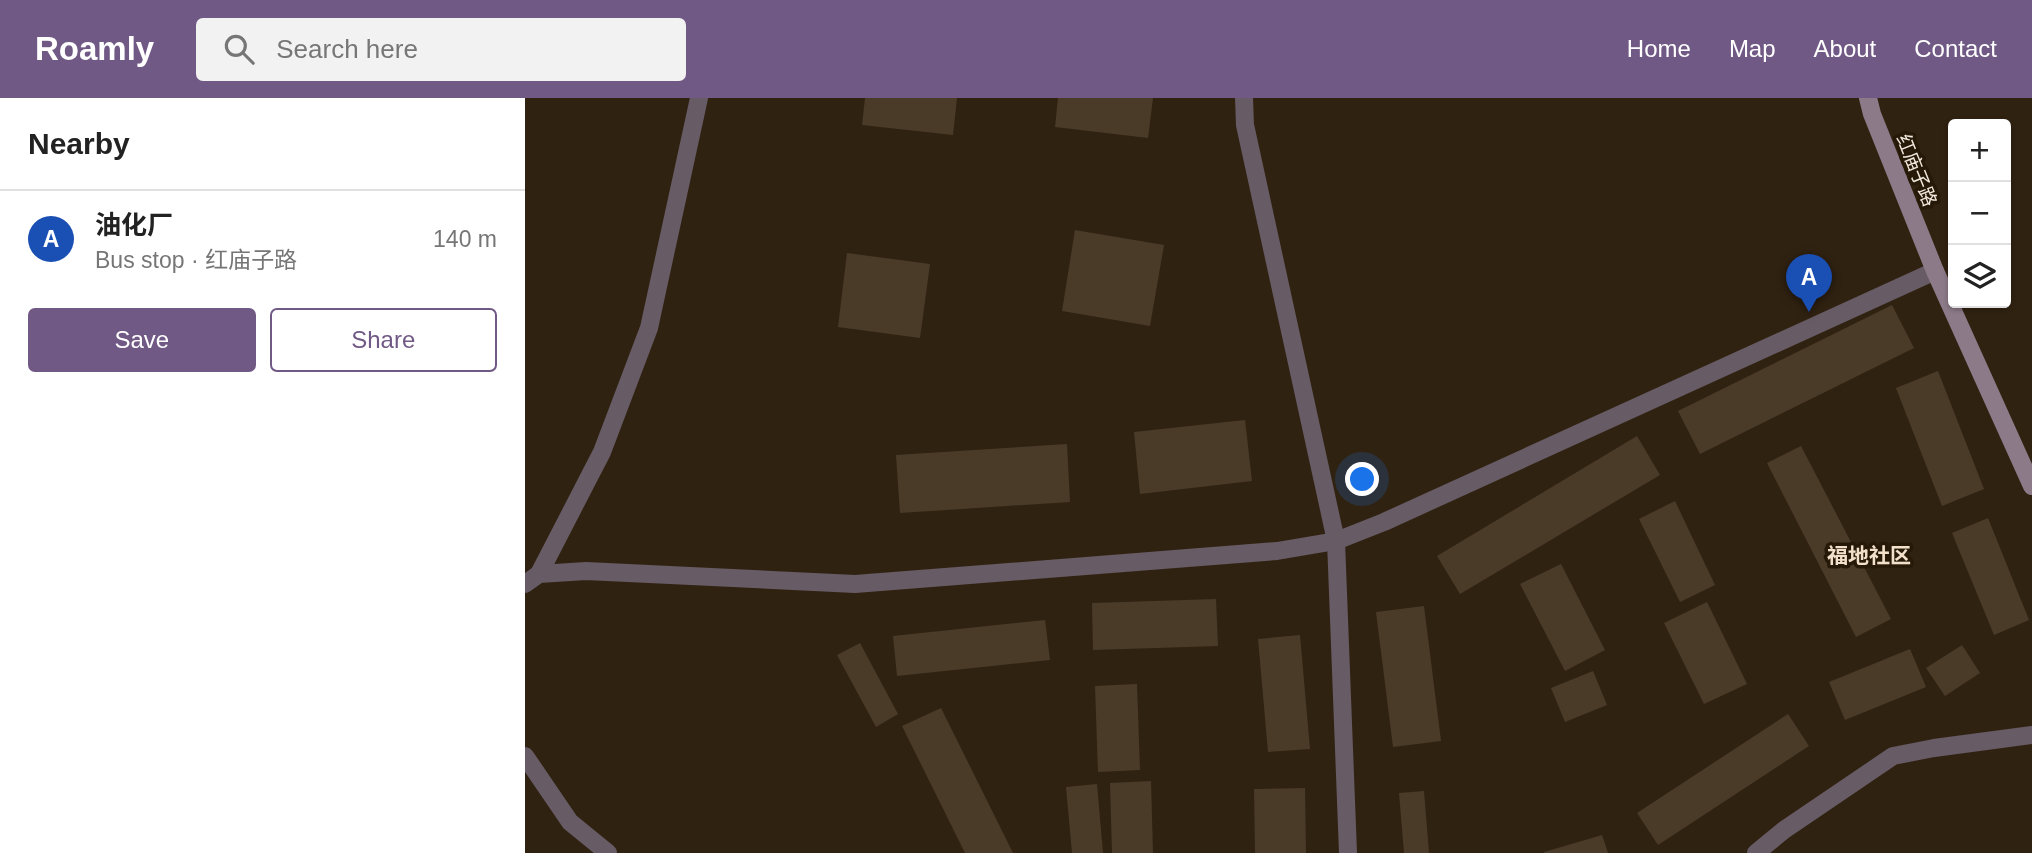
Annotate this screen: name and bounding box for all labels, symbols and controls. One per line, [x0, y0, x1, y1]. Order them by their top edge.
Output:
search box [196, 18, 686, 81]
text: Roamly [35, 30, 154, 67]
icon: search [220, 30, 258, 68]
text: Search here [276, 34, 418, 64]
text: Home [1627, 35, 1691, 62]
text: Map [1729, 35, 1776, 62]
text: About [1814, 35, 1876, 62]
text: Contact [1914, 35, 1997, 62]
map controls [1948, 119, 2011, 308]
button: + [1948, 119, 2011, 182]
text: Nearby [28, 127, 130, 160]
street label: 红庙子路 [1893, 131, 1941, 209]
button: − [1948, 182, 2011, 245]
text: 油化厂 [95, 210, 173, 240]
text: A [43, 226, 59, 252]
text: 140 m [433, 226, 497, 252]
button: layers [1948, 245, 2011, 308]
text: Bus stop · 红庙子路 [95, 247, 297, 273]
pin: A [1786, 254, 1832, 312]
button: Save [28, 308, 256, 372]
button: Share [270, 308, 497, 372]
your location [1345, 462, 1379, 496]
district label: 福地社区 [1827, 544, 1911, 567]

